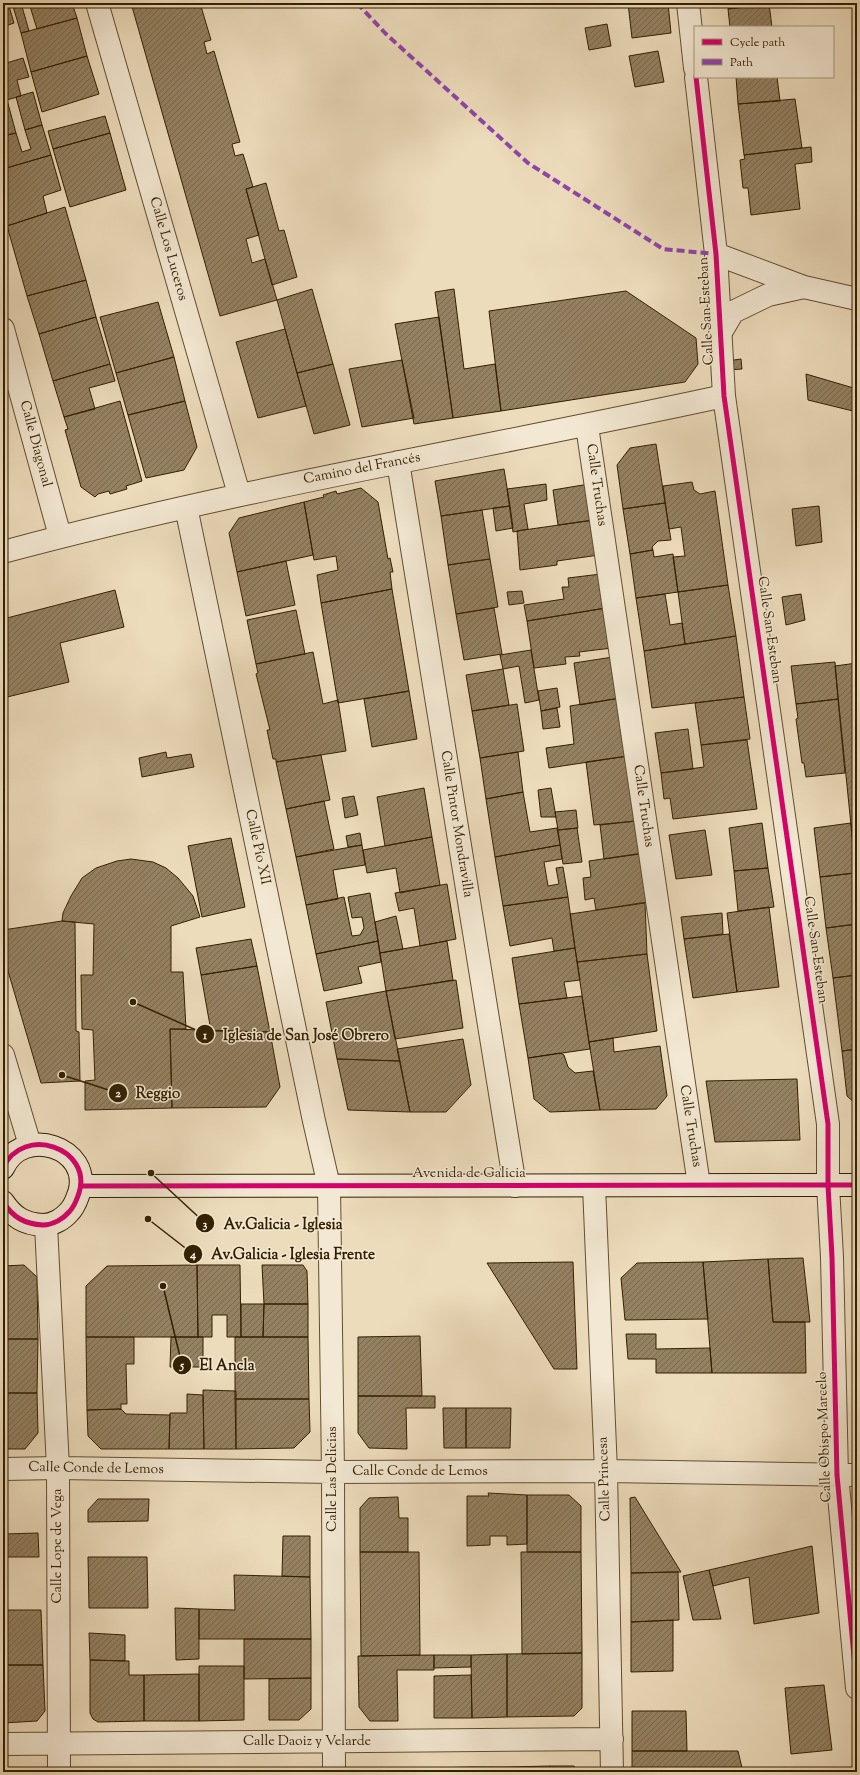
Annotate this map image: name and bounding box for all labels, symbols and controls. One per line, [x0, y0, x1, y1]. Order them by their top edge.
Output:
legend [694, 26, 834, 78]
text: Cycle path [730, 34, 785, 52]
text: Path [730, 54, 753, 72]
street label: Calle Los Luceros [144, 195, 192, 303]
street label: Calle San Esteban [694, 256, 720, 366]
street label: Calle Diagonal [14, 398, 56, 490]
street label: Calle Truchas [580, 442, 612, 528]
street label: Camino del Francés [302, 448, 422, 490]
street label: Calle San Esteban [752, 575, 786, 685]
street label: Calle Pintor Mondravilla [435, 749, 478, 899]
street label: Calle Truchas [627, 763, 659, 849]
street label: Calle Pío XII [239, 807, 275, 887]
street label: Calle San Esteban [798, 895, 832, 1005]
callout: Iglesia de San José Obrero [195, 1021, 397, 1048]
text: Iglesia de San José Obrero [223, 1026, 389, 1047]
text: 1 [202, 1027, 208, 1045]
callout: Reggio [108, 1080, 188, 1107]
street label: Calle Truchas [674, 1083, 706, 1169]
text: Reggio [136, 1084, 180, 1105]
text: 2 [115, 1085, 121, 1103]
street label: Avenida de Galicia [412, 1164, 526, 1184]
callout: Av.Galicia - Iglesia [195, 1210, 350, 1237]
text: Av.Galicia - Iglesia [223, 1215, 343, 1236]
text: 3 [203, 1216, 208, 1234]
callout: Av.Galicia - Iglesia Frente [183, 1240, 383, 1267]
text: Av.Galicia - Iglesia Frente [211, 1245, 375, 1266]
text: 4 [189, 1246, 196, 1264]
callout: El Ancla [172, 1352, 263, 1379]
text: El Ancla [199, 1356, 255, 1377]
text: 5 [179, 1357, 185, 1375]
street label: Calle Obispo Marcelo [813, 1371, 837, 1503]
street label: Calle Las Delicias [323, 1426, 343, 1532]
street label: Calle Princesa [594, 1436, 616, 1522]
street label: Calle Conde de Lemos [28, 1458, 164, 1480]
street label: Calle Conde de Lemos [352, 1462, 488, 1482]
street label: Calle Lope de Vega [48, 1488, 68, 1603]
street label: Calle Daoiz y Velarde [243, 1732, 371, 1752]

